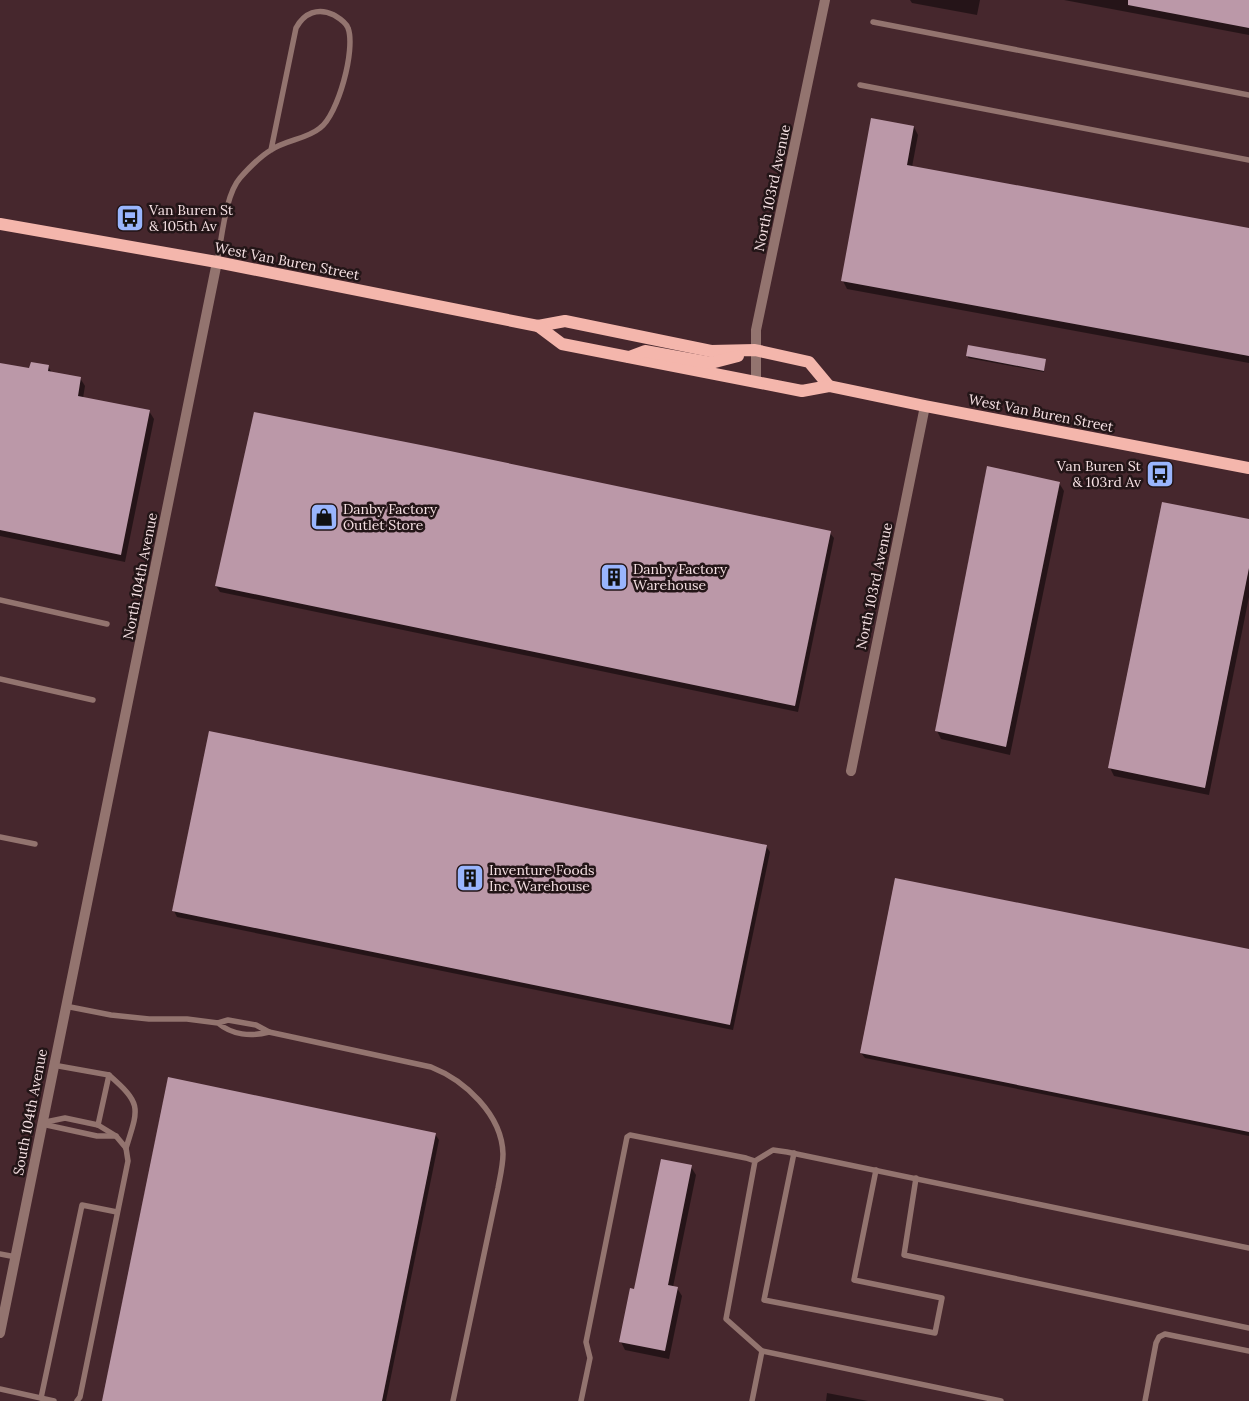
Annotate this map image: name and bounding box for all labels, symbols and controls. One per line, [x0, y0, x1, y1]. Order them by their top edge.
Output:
street label: North 103rd Avenue [750, 122, 794, 253]
place label: Van Buren St & 105th Av [148, 201, 234, 235]
bus stop icon: Van Buren St & 105th Av [115, 203, 145, 233]
street label: West Van Buren Street [213, 238, 362, 284]
street label: West Van Buren Street [967, 390, 1116, 436]
place label: Van Buren St & 103rd Av [1056, 457, 1142, 491]
bus stop icon: Van Buren St & 103rd Av [1145, 459, 1175, 489]
place label: Danby Factory Outlet Store [343, 500, 438, 534]
shop icon: Danby Factory Outlet Store [309, 502, 339, 532]
street label: North 104th Avenue [119, 511, 161, 641]
street label: North 103rd Avenue [852, 520, 896, 651]
place label: Danby Factory Warehouse [633, 560, 728, 594]
building icon: Danby Factory Warehouse [599, 562, 629, 592]
place label: Inventure Foods Inc. Warehouse [489, 861, 595, 895]
building icon: Inventure Foods Inc. Warehouse [455, 863, 485, 893]
street label: South 104th Avenue [9, 1047, 51, 1177]

